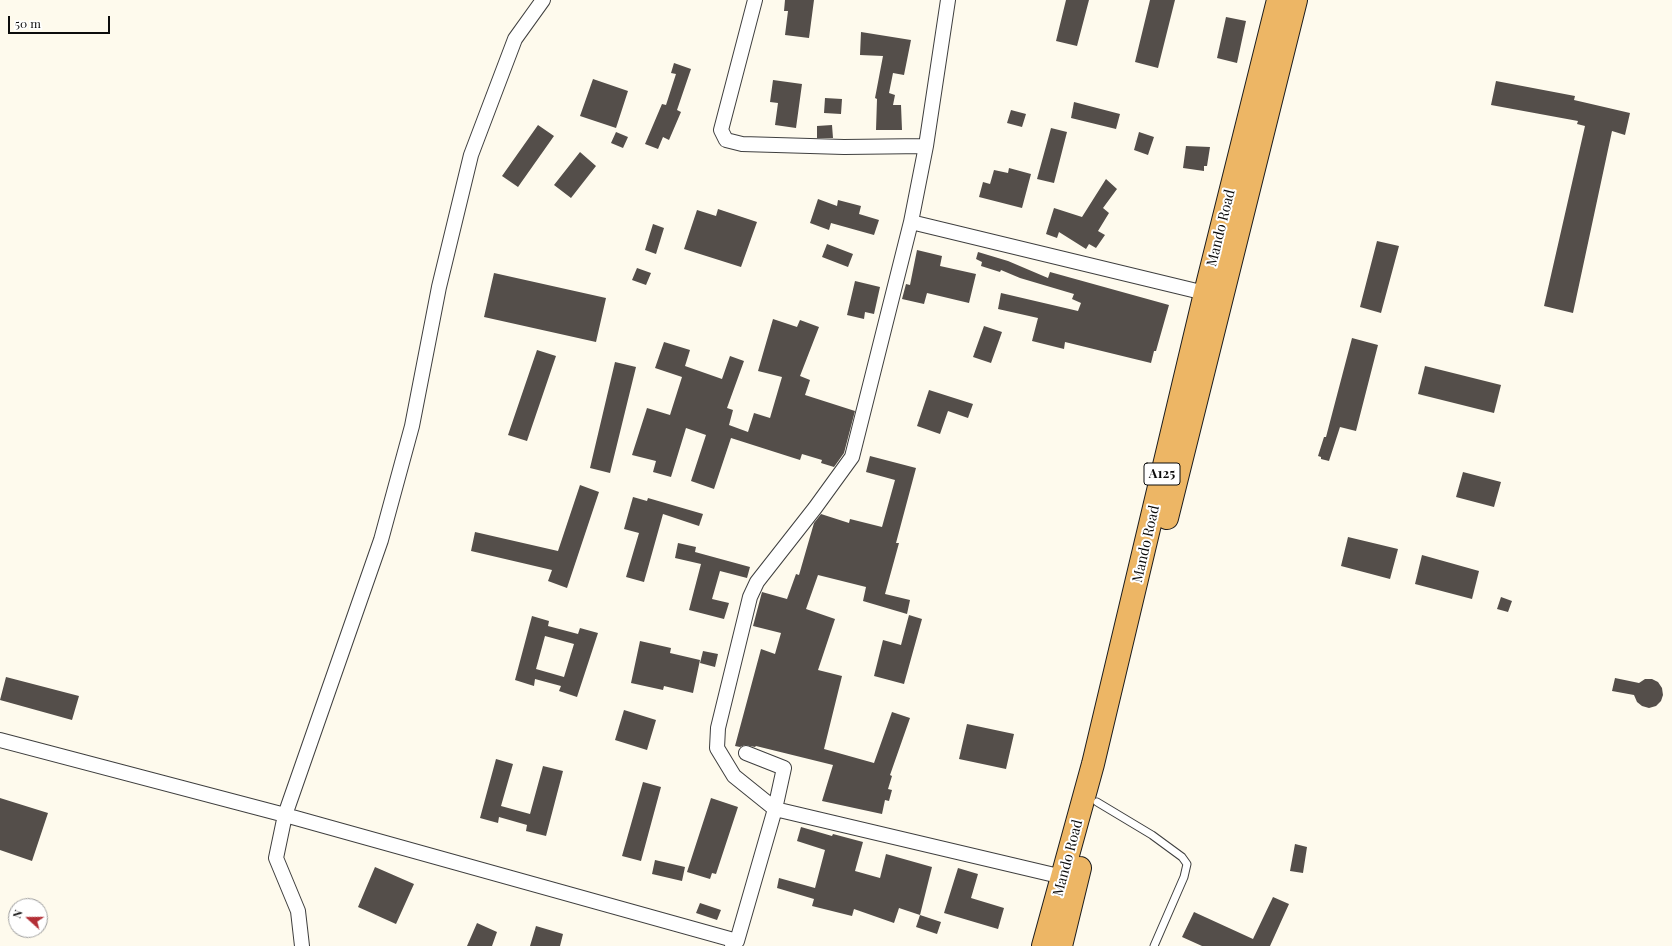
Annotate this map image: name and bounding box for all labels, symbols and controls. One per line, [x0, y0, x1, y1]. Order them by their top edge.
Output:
scale bar [10, 8, 112, 34]
text: 50 m [15, 15, 41, 31]
street label: Mando Road [1203, 188, 1239, 268]
road number: A125 [1144, 463, 1180, 485]
street label: Mando Road [1129, 504, 1163, 584]
street label: Mando Road [1050, 818, 1086, 898]
north arrow [8, 898, 48, 938]
text: N [9, 907, 26, 920]

